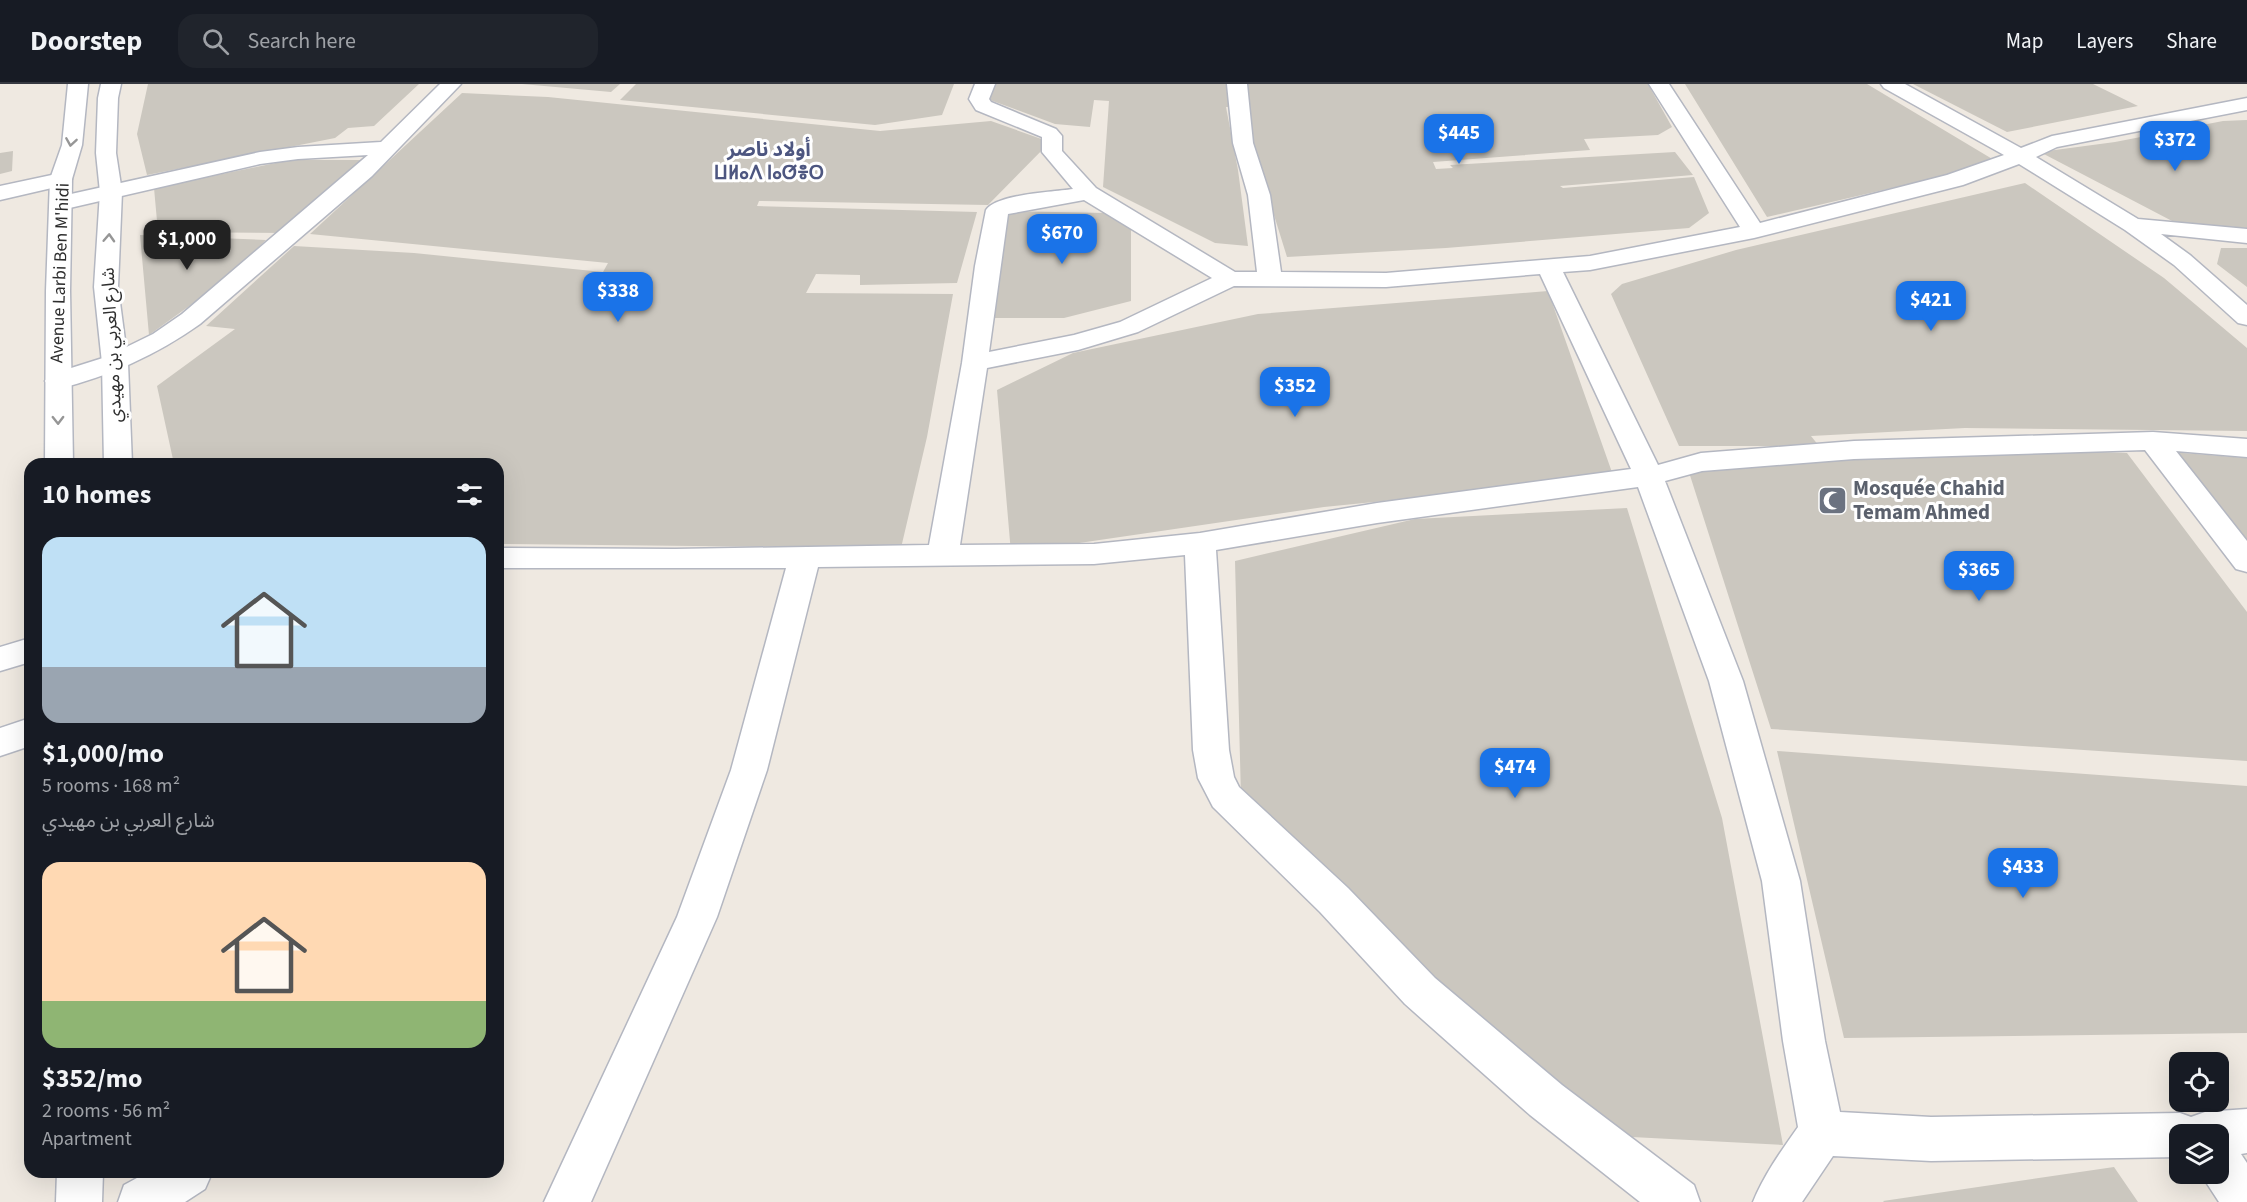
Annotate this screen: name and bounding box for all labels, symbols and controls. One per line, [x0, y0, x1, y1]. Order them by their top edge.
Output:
search box [178, 14, 598, 68]
text: Doorstep [30, 21, 142, 61]
icon: search [199, 25, 232, 58]
text: Search here [247, 25, 356, 57]
text: Map [2006, 26, 2043, 56]
text: Layers [2076, 26, 2133, 56]
text: Share [2166, 26, 2217, 56]
pin: $445 [1423, 114, 1495, 165]
text: $445 [1438, 119, 1480, 147]
pin: $372 [2139, 121, 2211, 172]
text: $372 [2154, 126, 2196, 154]
district label: أولاد ناصر ⵡⵍⴰⴷ ⵏⴰⵚⴻⵔ [714, 136, 824, 187]
one-way arrow [66, 137, 78, 147]
street label: Avenue Larbi Ben M'hidi [44, 182, 76, 364]
pin: $670 [1026, 214, 1098, 265]
text: $670 [1041, 219, 1083, 247]
pin: $1,000 [138, 220, 236, 271]
text: $1,000 [158, 225, 216, 253]
one-way arrow [102, 233, 115, 242]
street label: شارع العربي بن مهيدي [95, 267, 130, 423]
pin: $338 [582, 272, 654, 323]
text: $338 [597, 277, 639, 305]
pin: $421 [1895, 281, 1967, 332]
text: $421 [1910, 286, 1952, 314]
pin: $352 [1259, 367, 1331, 418]
text: $352 [1274, 372, 1316, 400]
one-way arrow [52, 415, 64, 424]
place label: Mosquée Chahid Temam Ahmed [1853, 473, 2005, 527]
text: 10 homes [42, 476, 151, 513]
icon: filters [453, 478, 486, 511]
mosque icon: Mosquée Chahid Temam Ahmed [1816, 484, 1848, 516]
pin: $365 [1943, 551, 2015, 602]
text: $365 [1958, 556, 2000, 584]
icon: home [210, 576, 318, 684]
text: $1,000/mo [42, 735, 164, 772]
pin: $474 [1479, 748, 1551, 799]
text: $474 [1494, 753, 1536, 781]
text: 5 rooms · 168 m² [42, 772, 180, 800]
text: شارع العربي بن مهيدي [42, 807, 215, 835]
pin: $433 [1987, 848, 2059, 899]
text: $433 [2002, 853, 2044, 881]
icon: home [210, 901, 318, 1009]
map controls [2169, 1052, 2229, 1184]
button: locate [2169, 1052, 2229, 1112]
text: $352/mo [42, 1060, 142, 1097]
text: 2 rooms · 56 m² [42, 1097, 170, 1125]
button: layers [2169, 1124, 2229, 1184]
text: Apartment [42, 1125, 132, 1153]

